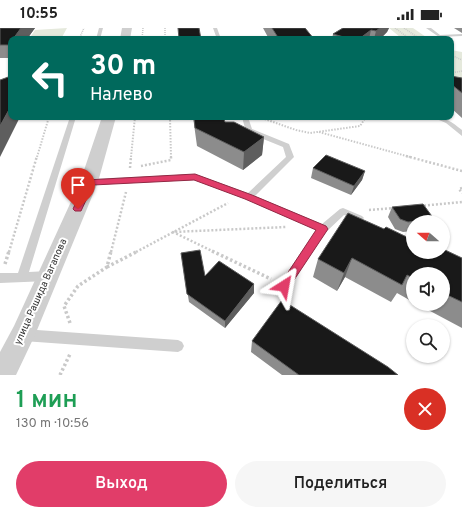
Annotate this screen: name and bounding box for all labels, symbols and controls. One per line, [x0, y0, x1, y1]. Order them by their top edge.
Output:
text: 10:55 [20, 5, 58, 24]
text: 30 m [90, 49, 156, 85]
icon: left [24, 52, 76, 104]
text: Налево [90, 84, 153, 107]
pin [61, 168, 95, 209]
icon: arrive [67, 174, 89, 196]
north arrow [406, 215, 450, 259]
map controls [406, 215, 450, 363]
street label: улица Рашида Вагапова [12, 237, 70, 347]
position arrow [263, 265, 305, 307]
button: sound [406, 267, 450, 311]
button: search [406, 319, 450, 363]
text: 1 мин [16, 386, 77, 416]
button: close [404, 388, 446, 430]
text: 130 m · 10:56 [16, 416, 89, 432]
button: Выход [16, 461, 227, 507]
button: Поделиться [235, 461, 446, 507]

